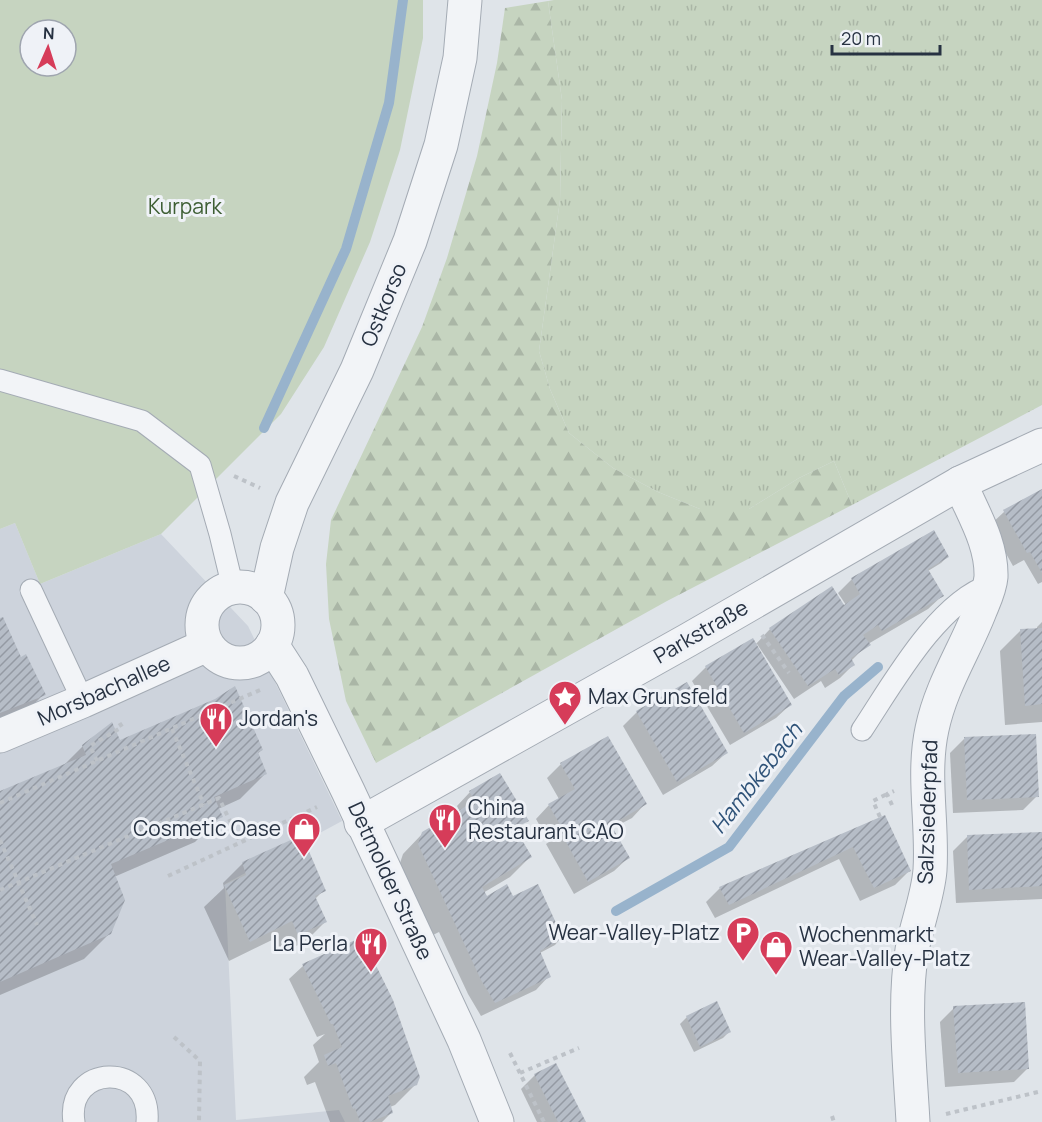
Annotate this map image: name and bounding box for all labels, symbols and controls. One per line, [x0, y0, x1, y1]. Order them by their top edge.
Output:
north arrow [18, 18, 78, 78]
scale bar [832, 18, 940, 56]
text: N [42, 22, 55, 44]
text: 20 m [841, 26, 881, 50]
park label: Kurpark [148, 192, 223, 220]
street label: Ostkorso [354, 259, 413, 351]
street label: Parkstraße [648, 593, 753, 669]
street label: Morsbachallee [33, 648, 174, 732]
place icon: Max Grunsfeld [547, 679, 583, 726]
place label: Max Grunsfeld [588, 682, 728, 710]
restaurant icon: Jordan's [198, 701, 234, 748]
place label: Jordan's [239, 704, 318, 732]
water label: Hambkebach [703, 716, 809, 840]
street label: Salzsiederpfad [910, 739, 944, 885]
place label: China Restaurant CAO [468, 793, 624, 845]
street label: Detmolder Straße [342, 797, 440, 964]
restaurant icon: China Restaurant CAO [427, 802, 463, 849]
shop icon: Cosmetic Oase [286, 811, 322, 858]
place label: Cosmetic Oase [133, 814, 281, 842]
parking icon: Wear-Valley-Platz [725, 915, 761, 962]
place label: Wear-Valley-Platz [548, 918, 720, 946]
place label: Wochenmarkt Wear-Valley-Platz [799, 920, 971, 972]
restaurant icon: La Perla [353, 926, 389, 973]
place label: La Perla [272, 929, 348, 957]
shop icon: Wochenmarkt Wear-Valley-Platz [758, 929, 794, 976]

